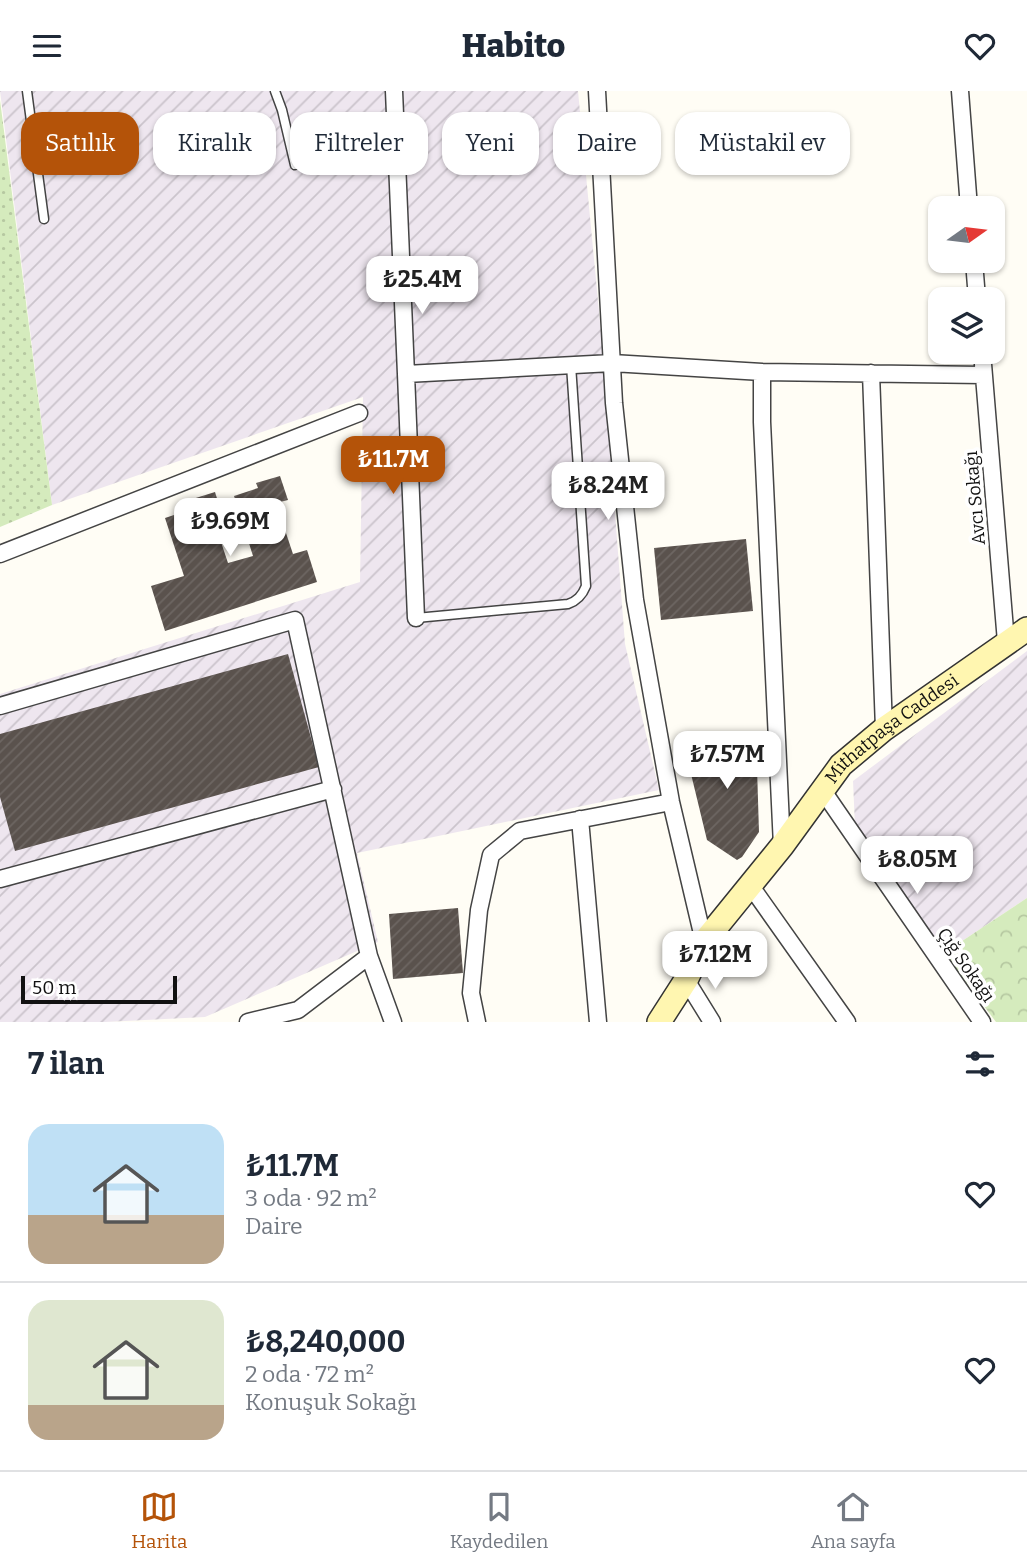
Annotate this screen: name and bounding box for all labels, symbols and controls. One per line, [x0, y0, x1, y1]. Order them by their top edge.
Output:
icon: menu [28, 27, 66, 65]
text: Habito [462, 27, 565, 65]
icon: heart [961, 27, 999, 65]
chip: Satılık [21, 112, 139, 175]
chip: Kiralık [153, 112, 276, 175]
chip: Filtreler [290, 112, 428, 175]
chip: Yeni [442, 112, 539, 175]
chip: Daire [553, 112, 661, 175]
chip: Müstakil ev [675, 112, 850, 175]
north arrow [928, 196, 1004, 273]
map controls [928, 196, 1005, 364]
pin: ₺25.4M [365, 257, 479, 316]
text: ₺25.4M [382, 265, 462, 293]
button: layers [928, 287, 1005, 364]
pin: ₺11.7M [336, 437, 450, 496]
text: ₺11.7M [357, 445, 429, 473]
street label: Avcı Sokağı [960, 450, 990, 546]
pin: ₺8.24M [551, 463, 665, 522]
text: ₺8.24M [568, 471, 648, 499]
pin: ₺9.69M [173, 498, 287, 558]
text: ₺9.69M [190, 507, 270, 535]
street label: Mithatpaşa Caddesi [820, 669, 963, 788]
pin: ₺7.57M [670, 731, 784, 791]
text: ₺7.57M [689, 740, 765, 768]
pin: ₺8.05M [860, 837, 974, 896]
text: ₺8.05M [877, 845, 957, 873]
street label: Çığ Sokağı [932, 924, 1000, 1006]
pin: ₺7.12M [658, 932, 772, 991]
text: ₺7.12M [678, 940, 752, 968]
scale bar [21, 973, 177, 1005]
text: 50 m [32, 976, 76, 999]
icon: filters [961, 1045, 999, 1083]
text: 7 ilan [28, 1046, 104, 1082]
text: ₺11.7M [245, 1148, 339, 1184]
icon: home [84, 1152, 168, 1236]
icon: heart [961, 1175, 999, 1213]
text: 3 oda · 92 m² [245, 1184, 377, 1212]
text: Daire [245, 1212, 303, 1240]
text: ₺8,240,000 [245, 1324, 406, 1360]
icon: home [84, 1328, 168, 1412]
icon: heart [961, 1351, 999, 1389]
text: 2 oda · 72 m² [245, 1360, 374, 1388]
text: Konuşuk Sokağı [245, 1388, 417, 1416]
tab: Harita [131, 1488, 187, 1553]
tab: Kaydedilen [450, 1488, 548, 1553]
tab: Ana sayfa [811, 1488, 896, 1553]

